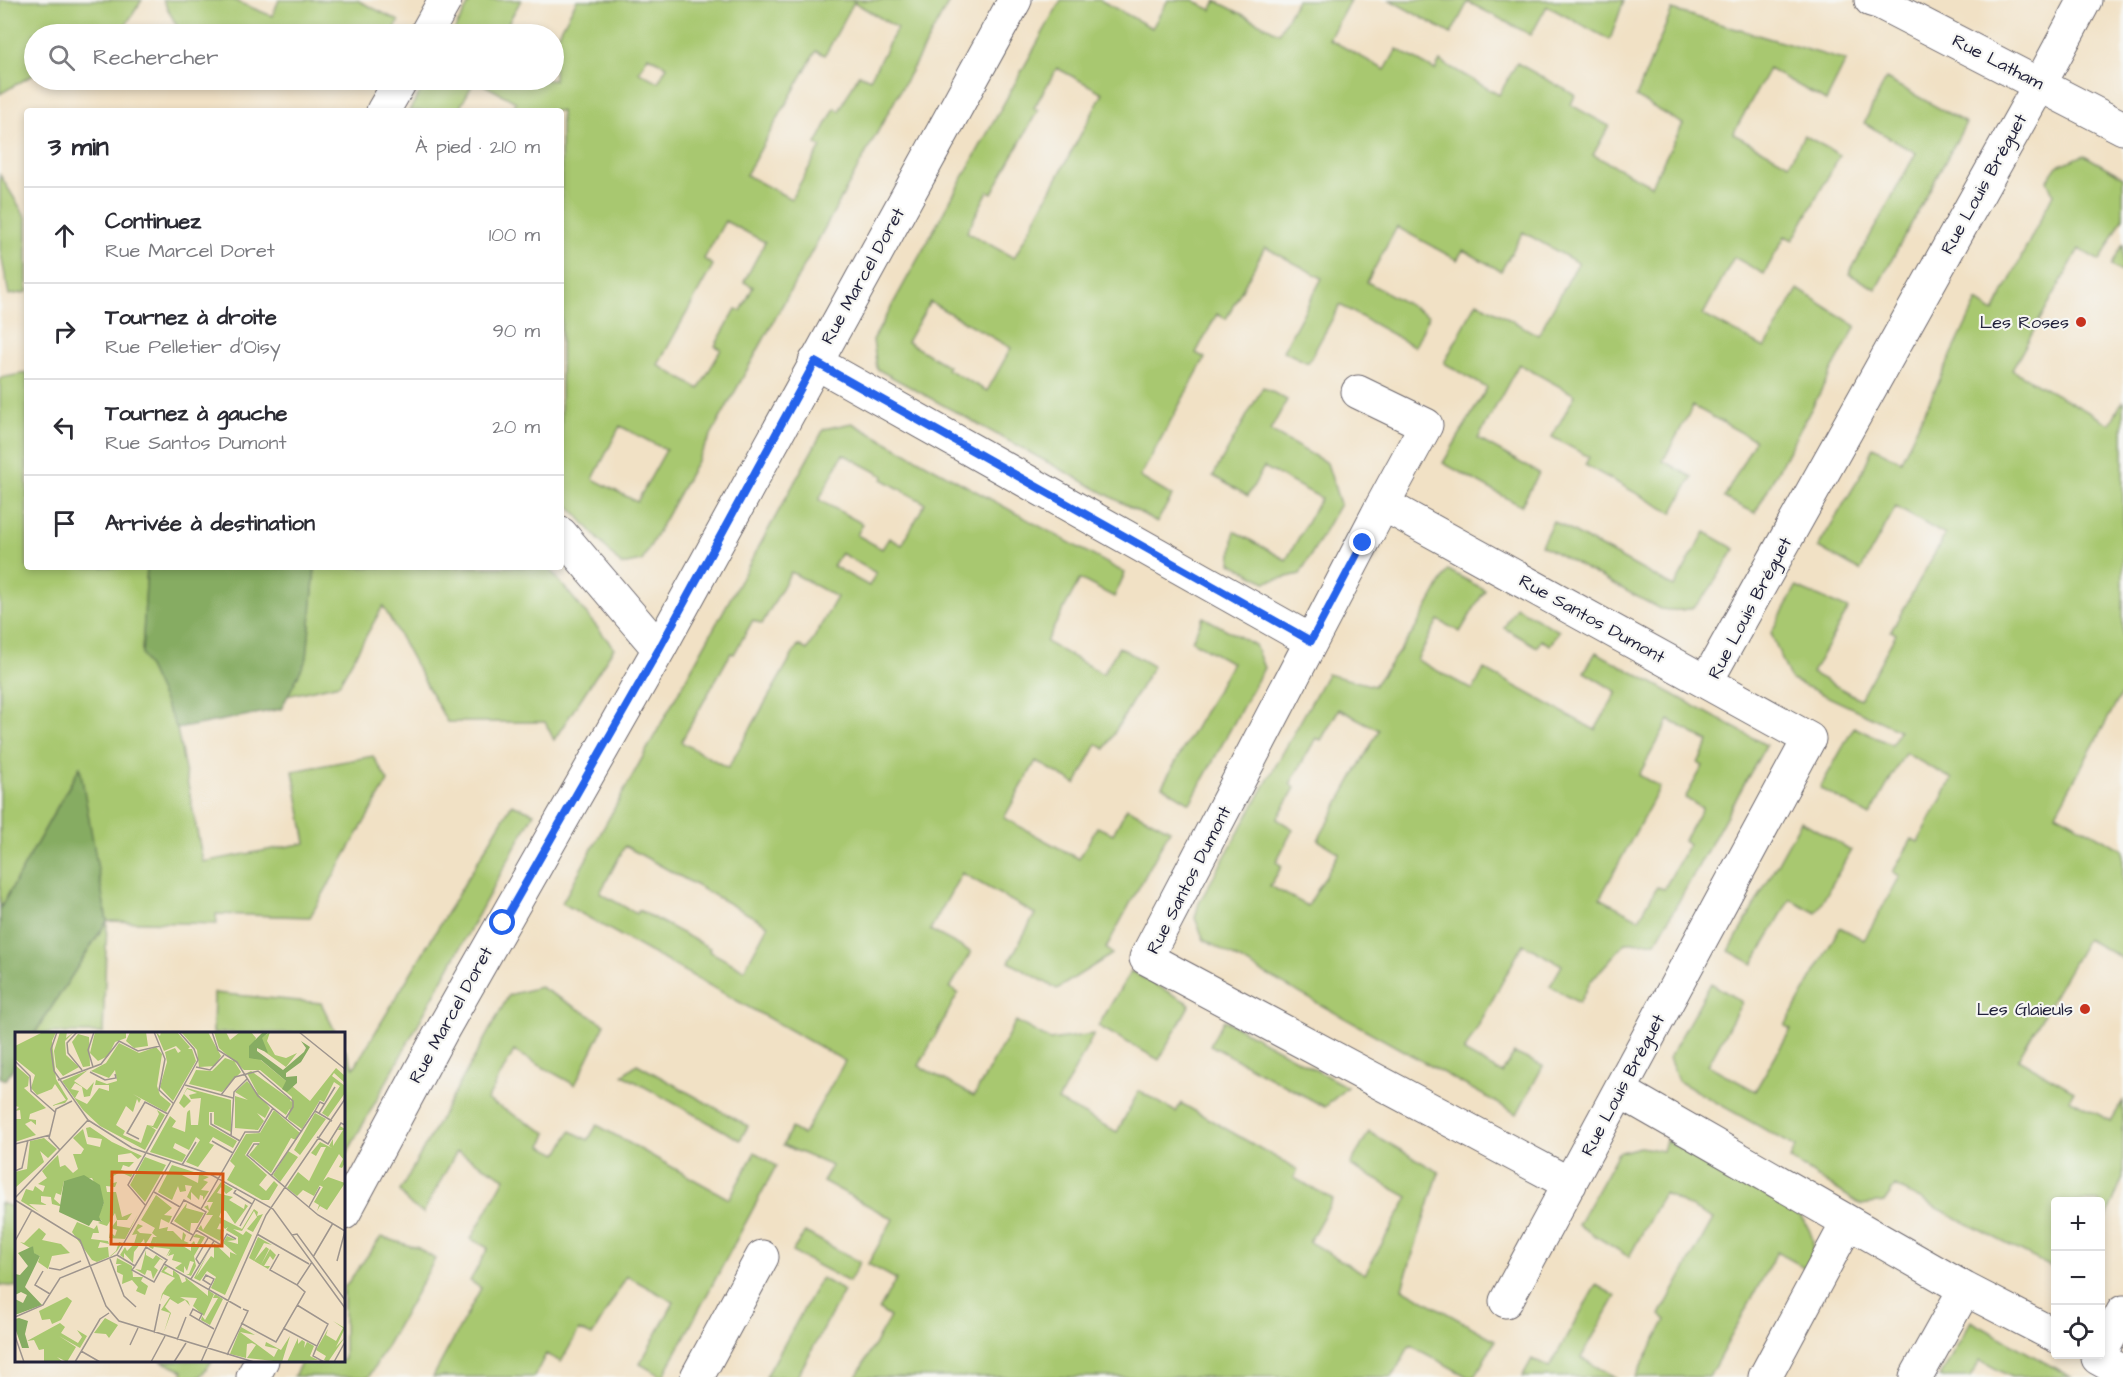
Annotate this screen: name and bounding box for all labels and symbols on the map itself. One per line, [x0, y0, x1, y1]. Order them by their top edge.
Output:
street label: Rue Latham [1948, 28, 2048, 96]
street label: Rue Louis Bréguet [1935, 108, 2034, 259]
street label: Rue Marcel Doret [815, 202, 911, 349]
place label: Les Roses [1980, 310, 2069, 335]
marker: Les Roses [2074, 315, 2088, 329]
route end [1349, 529, 1375, 555]
street label: Rue Louis Bréguet [1702, 532, 1799, 684]
street label: Rue Santos Dumont [1514, 568, 1670, 670]
street label: Rue Santos Dumont [1141, 801, 1238, 959]
route start [489, 909, 515, 935]
street label: Rue Marcel Doret [403, 941, 499, 1088]
place label: Les Glaieuls [1977, 997, 2073, 1022]
marker: Les Glaieuls [2078, 1002, 2092, 1016]
street label: Rue Louis Bréguet [1575, 1009, 1672, 1161]
inset map [15, 1032, 345, 1362]

